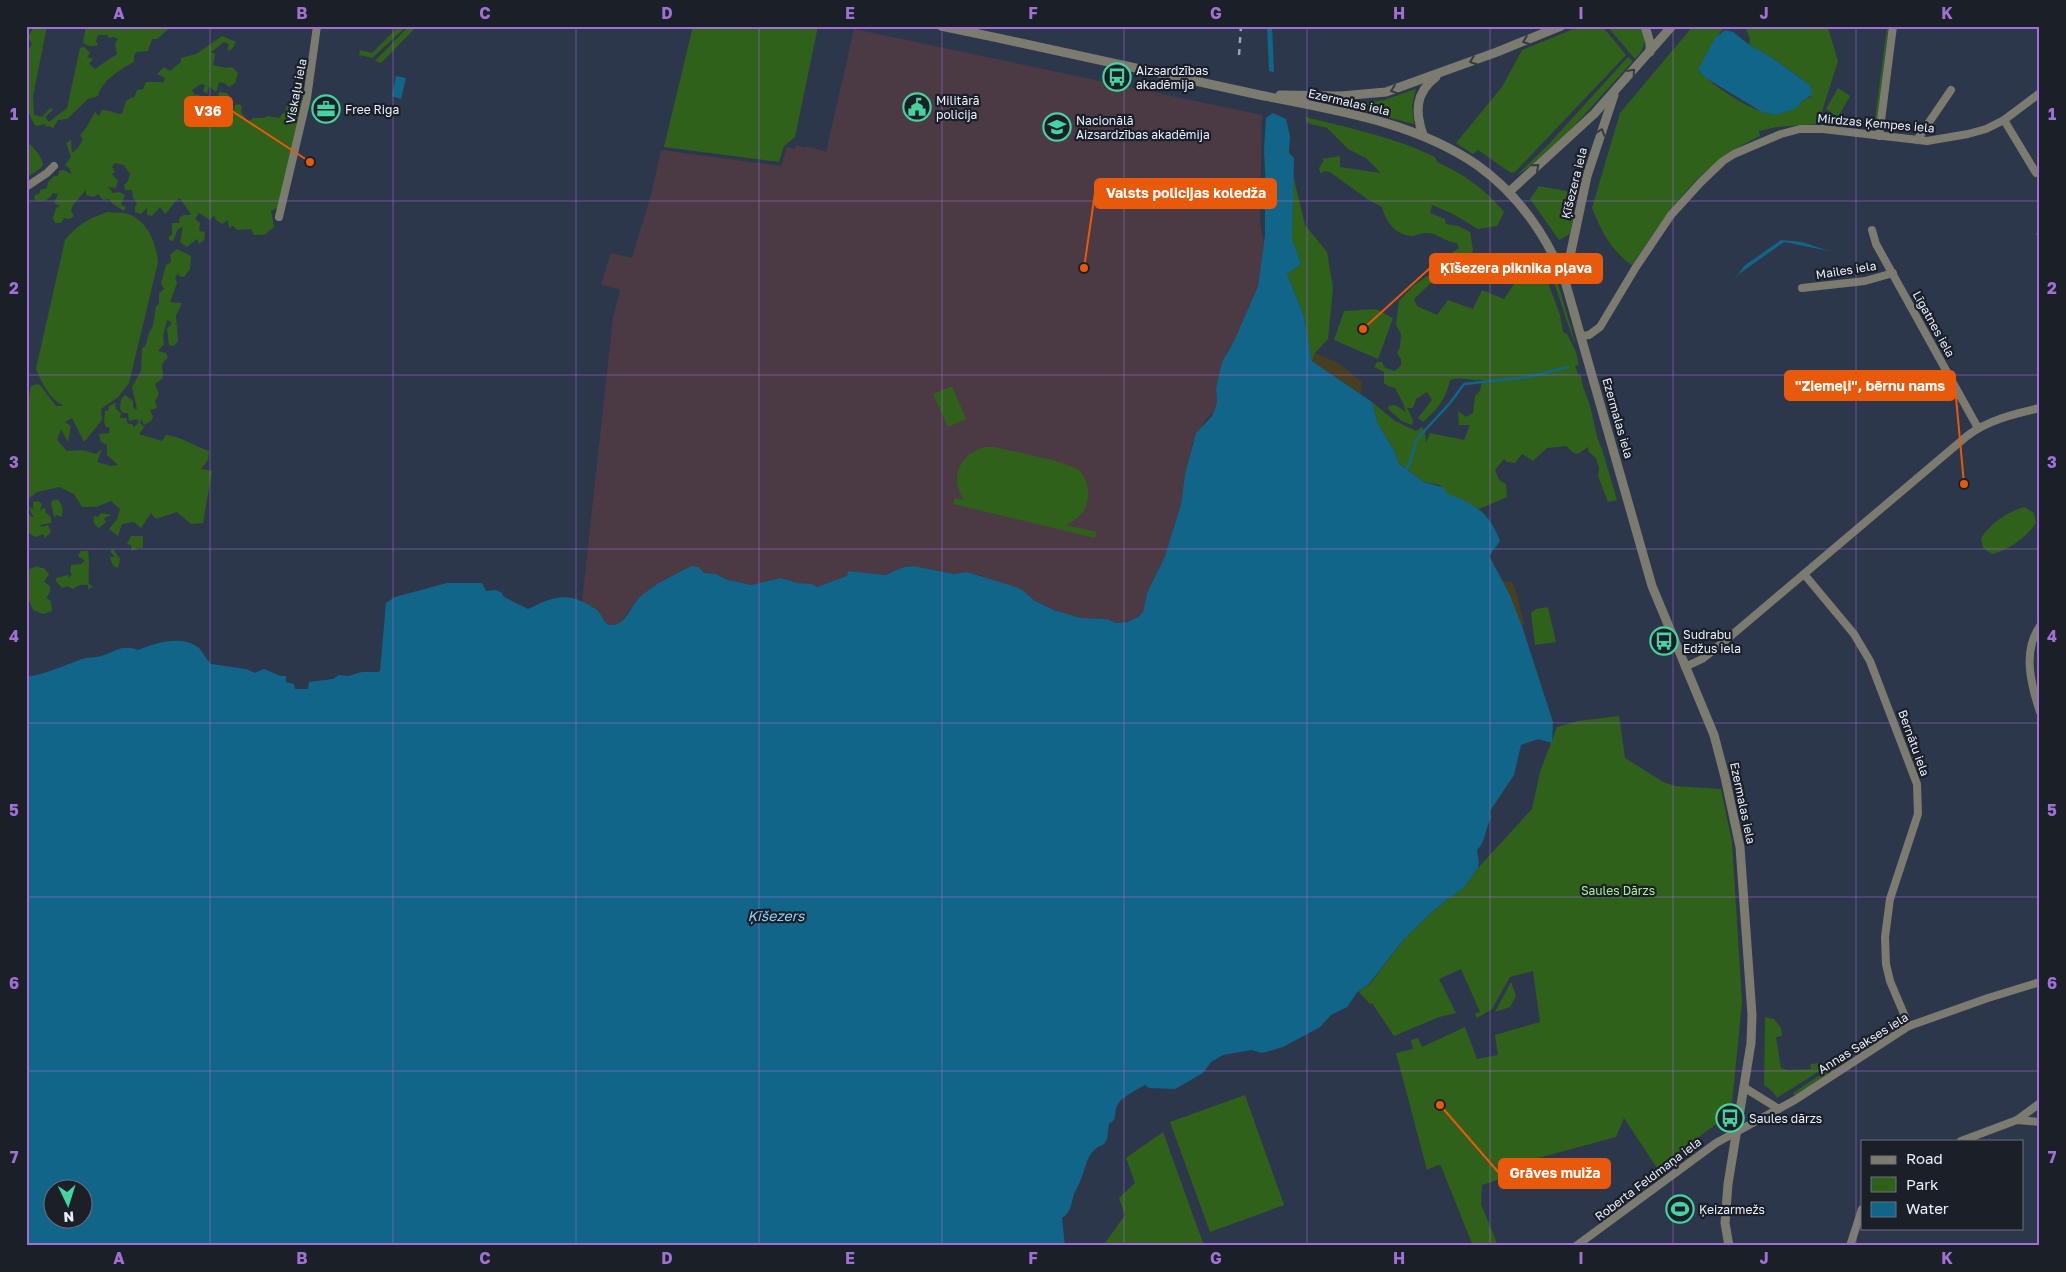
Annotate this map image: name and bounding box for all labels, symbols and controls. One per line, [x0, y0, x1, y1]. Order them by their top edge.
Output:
text: A [113, 3, 125, 23]
text: B [296, 3, 308, 23]
text: C [479, 3, 491, 23]
text: D [661, 3, 673, 23]
text: E [845, 3, 855, 23]
text: F [1028, 3, 1038, 23]
text: G [1210, 3, 1222, 23]
text: H [1393, 3, 1405, 23]
text: I [1578, 3, 1584, 23]
text: J [1759, 3, 1769, 23]
text: K [1941, 3, 1953, 23]
one-way arrow [1522, 35, 1531, 45]
one-way arrow [1469, 55, 1478, 65]
street label: Viskaļu iela [282, 57, 310, 125]
bus stop icon: Aizsardzības akadēmija [1102, 62, 1132, 92]
place label: Aizsardzības akadēmija [1136, 63, 1208, 92]
one-way arrow [1627, 69, 1636, 78]
one-way arrow [1390, 84, 1398, 94]
street label: Ezermalas iela [1307, 85, 1391, 119]
public building icon: Militārā policija [902, 92, 932, 122]
place label: Militārā policija [936, 93, 980, 122]
office icon: Free Riga [311, 94, 341, 124]
callout: V36 [185, 97, 232, 126]
text: V36 [194, 102, 222, 119]
place label: Free Riga [345, 102, 399, 117]
text: 1 [10, 104, 18, 124]
text: 1 [2048, 104, 2056, 124]
street label: Mirdzas Ķempes iela [1817, 110, 1935, 136]
school or university icon: Nacionālā Aizsardzības akadēmija [1042, 112, 1072, 142]
place label: Nacionālā Aizsardzības akadēmija [1076, 113, 1210, 142]
one-way arrow [1595, 128, 1605, 137]
street label: Ķīšezera iela [1558, 146, 1590, 220]
one-way arrow [1530, 164, 1539, 173]
callout: Valsts policijas koledža [1095, 179, 1276, 208]
text: Valsts policijas koledža [1106, 184, 1266, 201]
callout: Ķīšezera piknika pļava [1430, 254, 1602, 283]
street label: Mailes iela [1815, 258, 1877, 282]
text: Ķīšezera piknika pļava [1440, 259, 1592, 276]
text: 2 [9, 278, 19, 298]
text: 2 [2047, 278, 2057, 298]
street label: Līgatnes iela [1910, 288, 1958, 360]
callout: "Ziemeļi", bērnu nams [1785, 371, 1955, 400]
street label: Ezermalas iela [1599, 376, 1637, 460]
text: "Ziemeļi", bērnu nams [1795, 377, 1945, 394]
text: 3 [9, 452, 19, 472]
text: 3 [2047, 452, 2057, 472]
text: 4 [9, 626, 19, 646]
bus stop icon: Sudrabu Edžus iela [1649, 626, 1679, 656]
text: 4 [2047, 626, 2057, 646]
place label: Sudrabu Edžus iela [1683, 627, 1741, 656]
street label: Bernātu iela [1895, 708, 1933, 778]
street label: Ezermalas iela [1727, 761, 1759, 845]
text: 5 [9, 800, 19, 820]
text: 5 [2047, 800, 2057, 820]
park label: Saules Dārzs [1581, 883, 1655, 898]
water label: Ķīšezers [747, 907, 805, 925]
text: 6 [9, 973, 19, 993]
text: 6 [2047, 973, 2057, 993]
street label: Annas Sakses iela [1815, 1009, 1911, 1077]
bus stop icon: Saules dārzs [1715, 1103, 1745, 1133]
place label: Saules dārzs [1749, 1111, 1822, 1126]
street label: Roberta Feldmaņa iela [1592, 1134, 1704, 1224]
legend [1861, 1140, 2024, 1230]
text: 7 [10, 1147, 19, 1167]
text: 7 [2048, 1147, 2057, 1167]
text: Road [1906, 1149, 1943, 1167]
callout: Grāves muiža [1499, 1159, 1610, 1188]
text: Grāves muiža [1510, 1164, 1600, 1181]
text: Park [1906, 1175, 1939, 1193]
north arrow [42, 1180, 92, 1230]
sports icon: Ķeizarmežs [1665, 1194, 1695, 1224]
text: Water [1906, 1199, 1949, 1217]
place label: Ķeizarmežs [1699, 1202, 1765, 1217]
text: N [63, 1209, 75, 1226]
text: A [113, 1248, 125, 1268]
text: B [296, 1248, 308, 1268]
text: C [479, 1248, 491, 1268]
text: D [661, 1248, 673, 1268]
text: E [845, 1248, 855, 1268]
text: F [1028, 1248, 1038, 1268]
text: G [1210, 1248, 1222, 1268]
text: H [1393, 1248, 1405, 1268]
text: I [1578, 1248, 1584, 1268]
text: J [1759, 1248, 1769, 1268]
text: K [1941, 1248, 1953, 1268]

